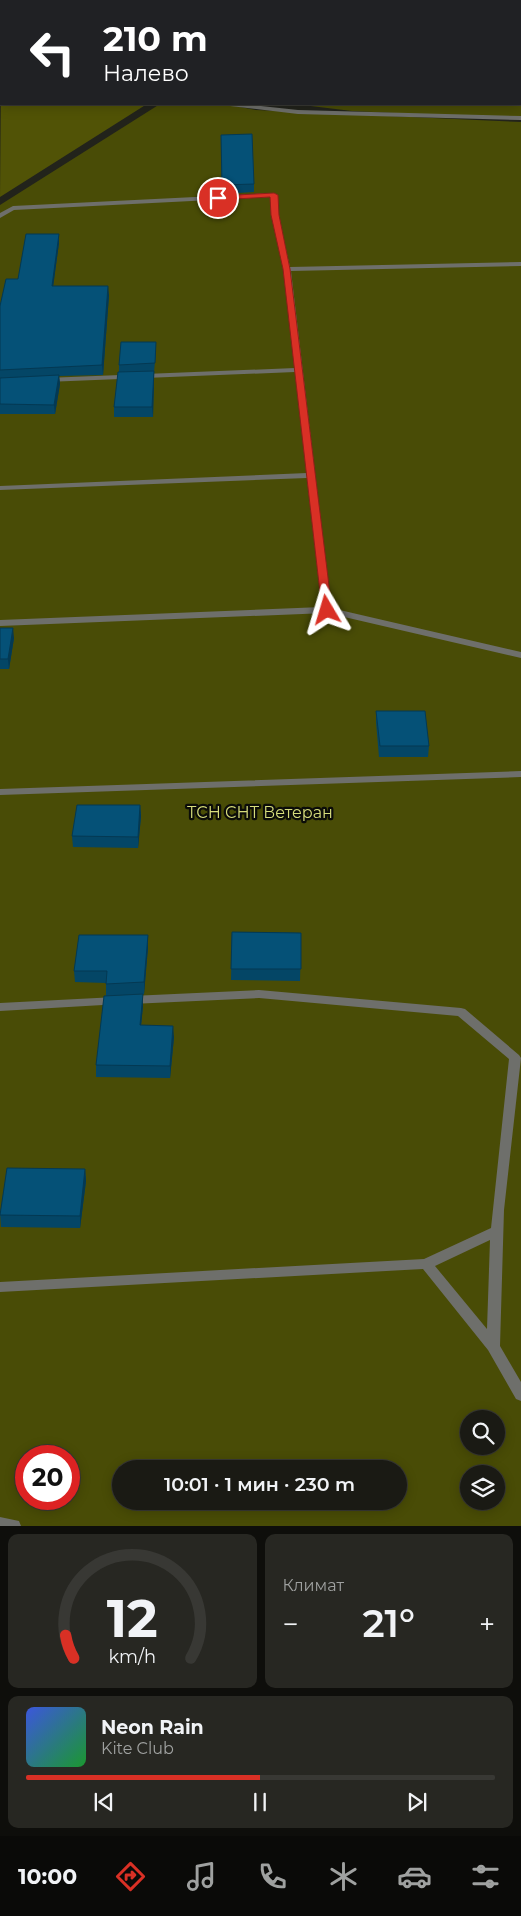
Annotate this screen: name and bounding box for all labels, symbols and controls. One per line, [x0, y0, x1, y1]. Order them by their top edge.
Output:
text: 210 m [103, 17, 208, 60]
icon: left [20, 20, 85, 85]
text: Налево [103, 60, 189, 87]
pin [197, 177, 239, 219]
icon: arrive [204, 184, 232, 212]
position arrow [300, 583, 352, 635]
park label: ТСН СНТ Ветеран [187, 803, 333, 822]
map controls [460, 1410, 505, 1510]
button: search [460, 1410, 505, 1455]
speed limit sign: 20 [15, 1445, 80, 1510]
button: layers [460, 1465, 505, 1510]
text: 10:01 · 1 мин · 230 m [164, 1473, 355, 1496]
text: Климат [283, 1576, 344, 1595]
text: 12 [107, 1587, 158, 1650]
text: 21° [362, 1600, 415, 1647]
text: − [283, 1607, 299, 1641]
text: + [479, 1607, 495, 1641]
text: km/h [108, 1646, 156, 1667]
text: Neon Rain [101, 1716, 204, 1739]
text: Kite Club [101, 1739, 174, 1758]
icon: previous [90, 1788, 118, 1816]
icon: pause [246, 1788, 274, 1816]
icon: next [403, 1788, 431, 1816]
icon: directions [113, 1859, 148, 1894]
icon: music [184, 1859, 219, 1894]
icon: phone [255, 1859, 290, 1894]
icon: climate [326, 1859, 361, 1894]
icon: car [397, 1859, 432, 1894]
icon: filters [468, 1859, 503, 1894]
text: 10:00 [18, 1863, 77, 1890]

